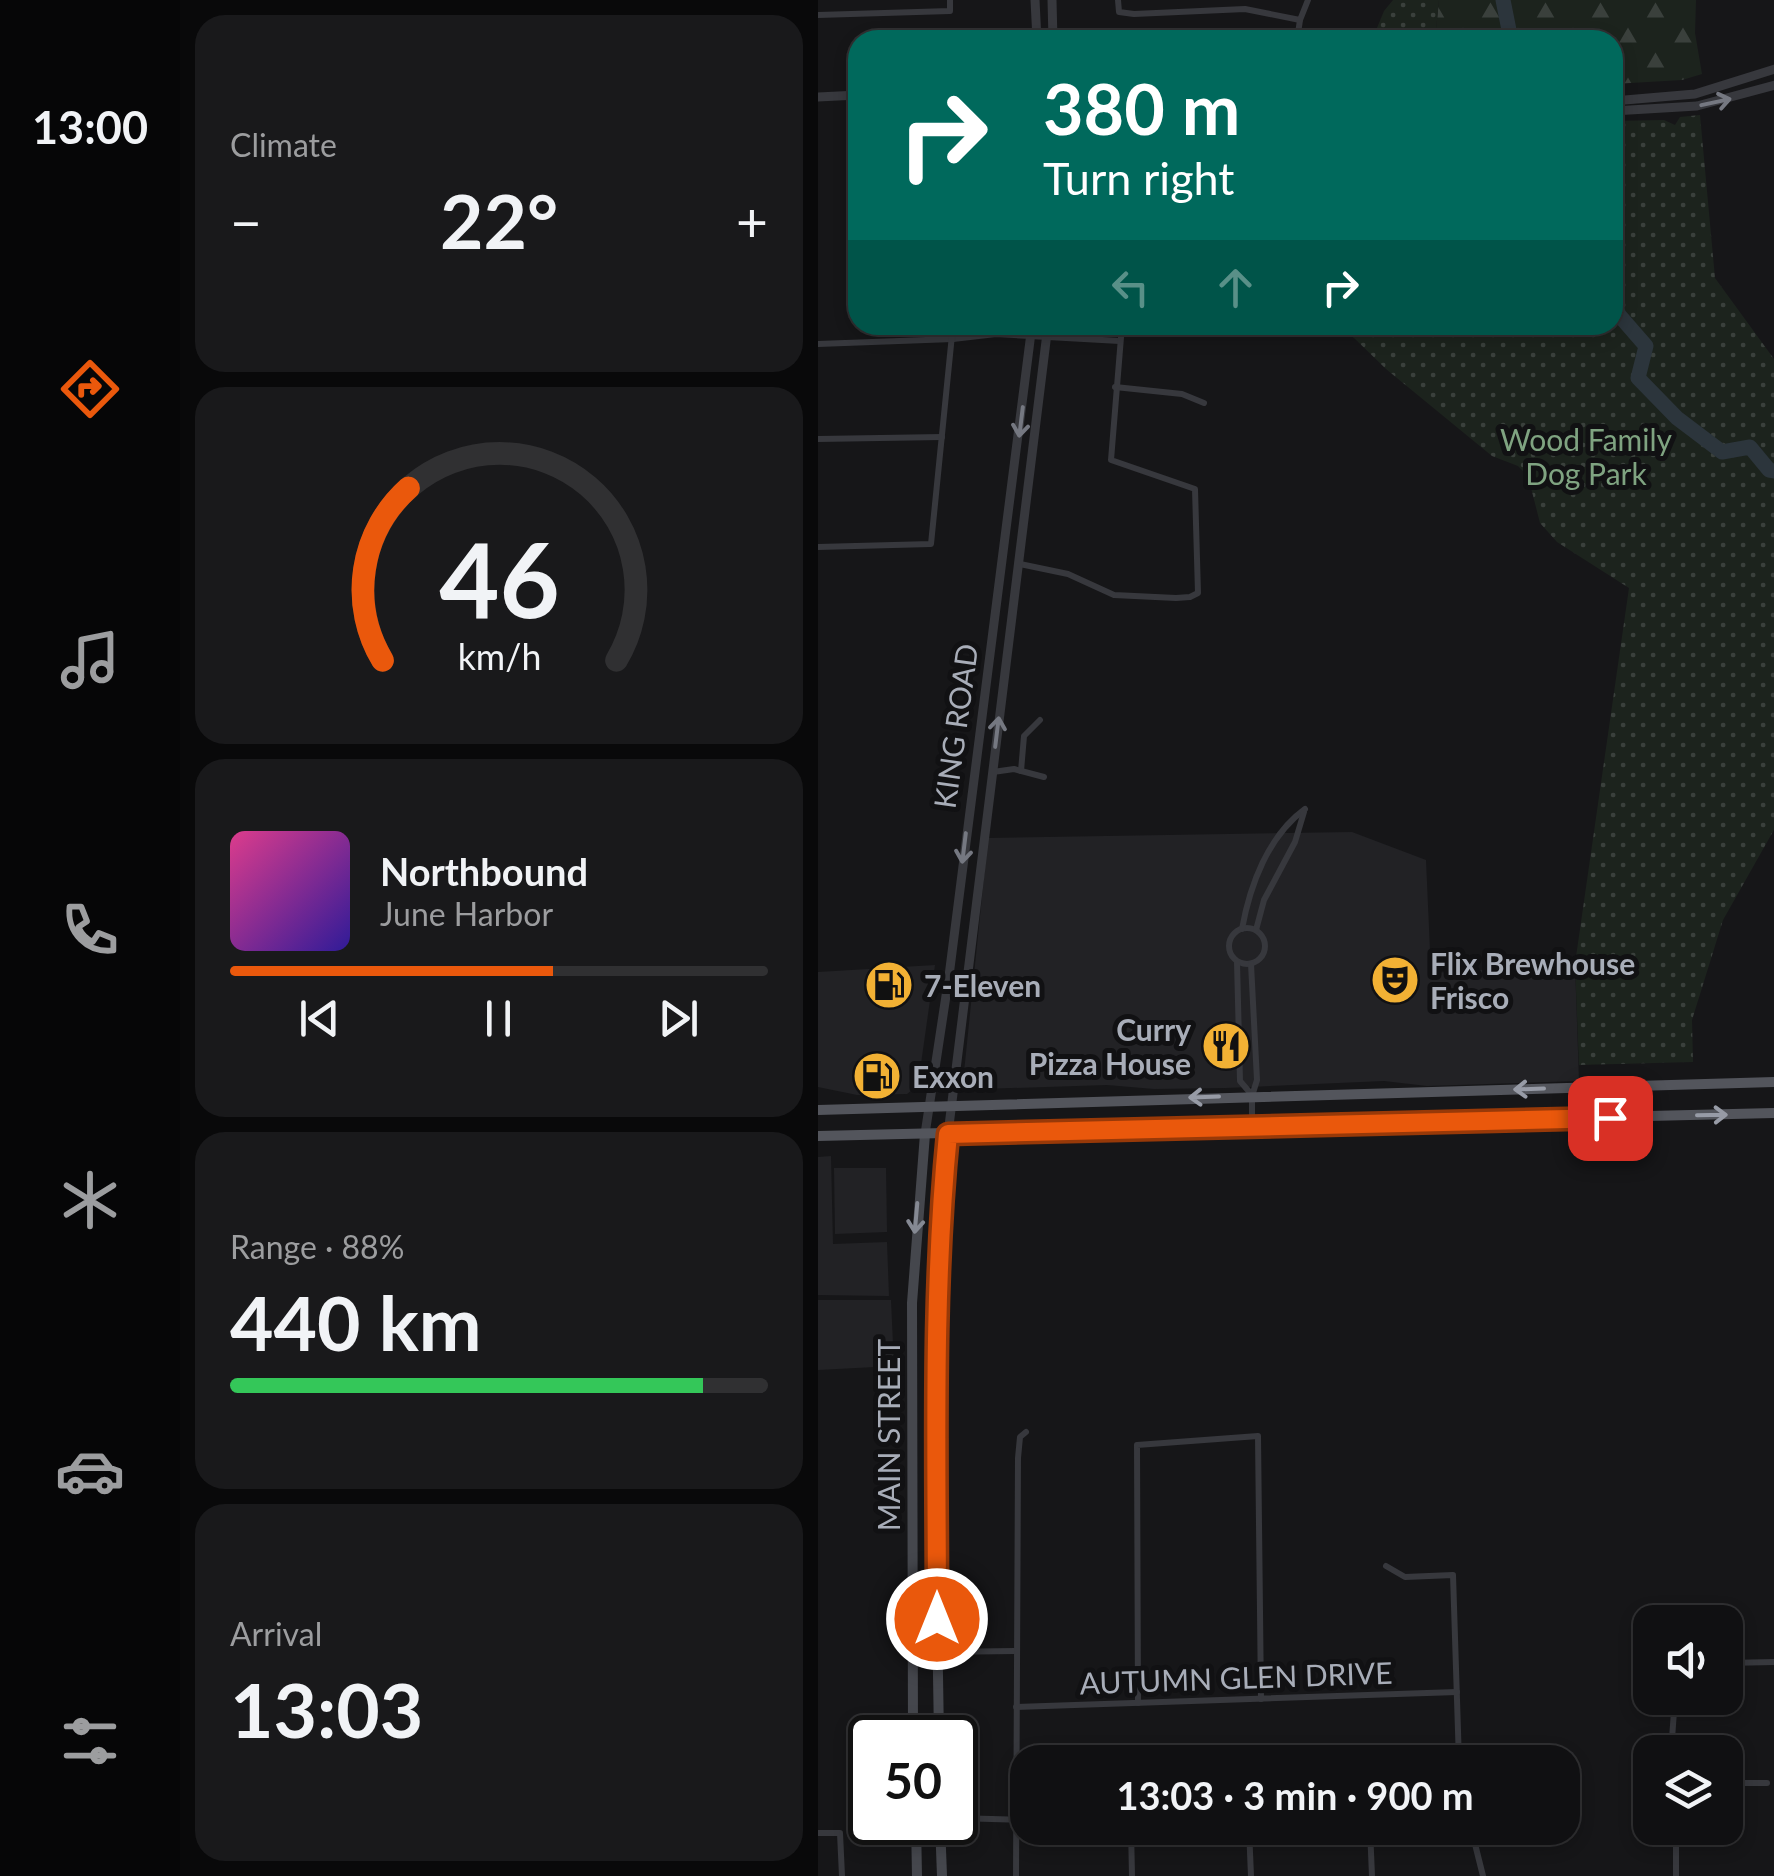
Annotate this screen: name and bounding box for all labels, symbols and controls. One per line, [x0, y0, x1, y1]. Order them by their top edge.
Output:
text: 380 m [1043, 66, 1240, 150]
icon: right [878, 70, 1008, 200]
one-way arrow [1699, 92, 1731, 110]
text: 13:00 [32, 100, 148, 154]
text: Climate [230, 125, 337, 164]
text: Turn right [1043, 151, 1234, 205]
text: 22° [440, 175, 558, 265]
text: − [230, 188, 262, 254]
text: + [736, 188, 768, 254]
icon: left [1103, 260, 1158, 315]
icon: ahead [1208, 260, 1263, 315]
icon: right [1313, 260, 1368, 315]
icon: directions [55, 354, 125, 424]
one-way arrow [1011, 405, 1030, 438]
park label: Wood Family Dog Park [1500, 421, 1673, 491]
text: 46 [439, 515, 559, 640]
icon: music [55, 625, 125, 695]
text: km/h [457, 635, 541, 678]
street label: KING ROAD [926, 641, 984, 811]
one-way arrow [988, 717, 1007, 749]
one-way arrow [955, 831, 973, 864]
text: Northbound [380, 848, 588, 894]
text: June Harbor [380, 894, 553, 933]
icon: phone [55, 895, 125, 965]
place label: Flix Brewhouse Frisco [1430, 945, 1635, 1015]
theatre icon: Flix Brewhouse Frisco [1369, 954, 1421, 1006]
fuel station icon: 7-Eleven [863, 959, 915, 1011]
place label: 7-Eleven [924, 967, 1041, 1003]
icon: previous [292, 991, 347, 1046]
icon: pause [471, 991, 526, 1046]
icon: next [651, 991, 706, 1046]
place label: Curry Pizza House [1029, 1011, 1191, 1081]
restaurant icon: Curry Pizza House [1200, 1020, 1252, 1072]
fuel station icon: Exxon [851, 1050, 903, 1102]
place label: Exxon [912, 1058, 994, 1094]
pin [1568, 1076, 1653, 1161]
one-way arrow [1513, 1079, 1545, 1098]
one-way arrow [1188, 1088, 1220, 1107]
icon: arrive [1583, 1091, 1638, 1146]
one-way arrow [1696, 1105, 1728, 1124]
icon: climate [55, 1165, 125, 1235]
one-way arrow [907, 1202, 926, 1234]
text: Range · 88% [230, 1227, 404, 1266]
text: 440 km [230, 1277, 482, 1367]
street label: MAIN STREET [870, 1339, 906, 1531]
icon: car [55, 1436, 125, 1506]
position arrow [885, 1567, 989, 1671]
map controls [1633, 1605, 1743, 1845]
button: sound [1633, 1605, 1743, 1715]
text: Arrival [230, 1614, 322, 1653]
street label: AUTUMN GLEN DRIVE [1079, 1654, 1393, 1700]
text: 13:03 [230, 1664, 423, 1754]
icon: filters [55, 1706, 125, 1776]
speed limit sign: 50 [848, 1715, 978, 1845]
button: layers [1633, 1735, 1743, 1845]
text: 13:03 · 3 min · 900 m [1116, 1772, 1474, 1818]

